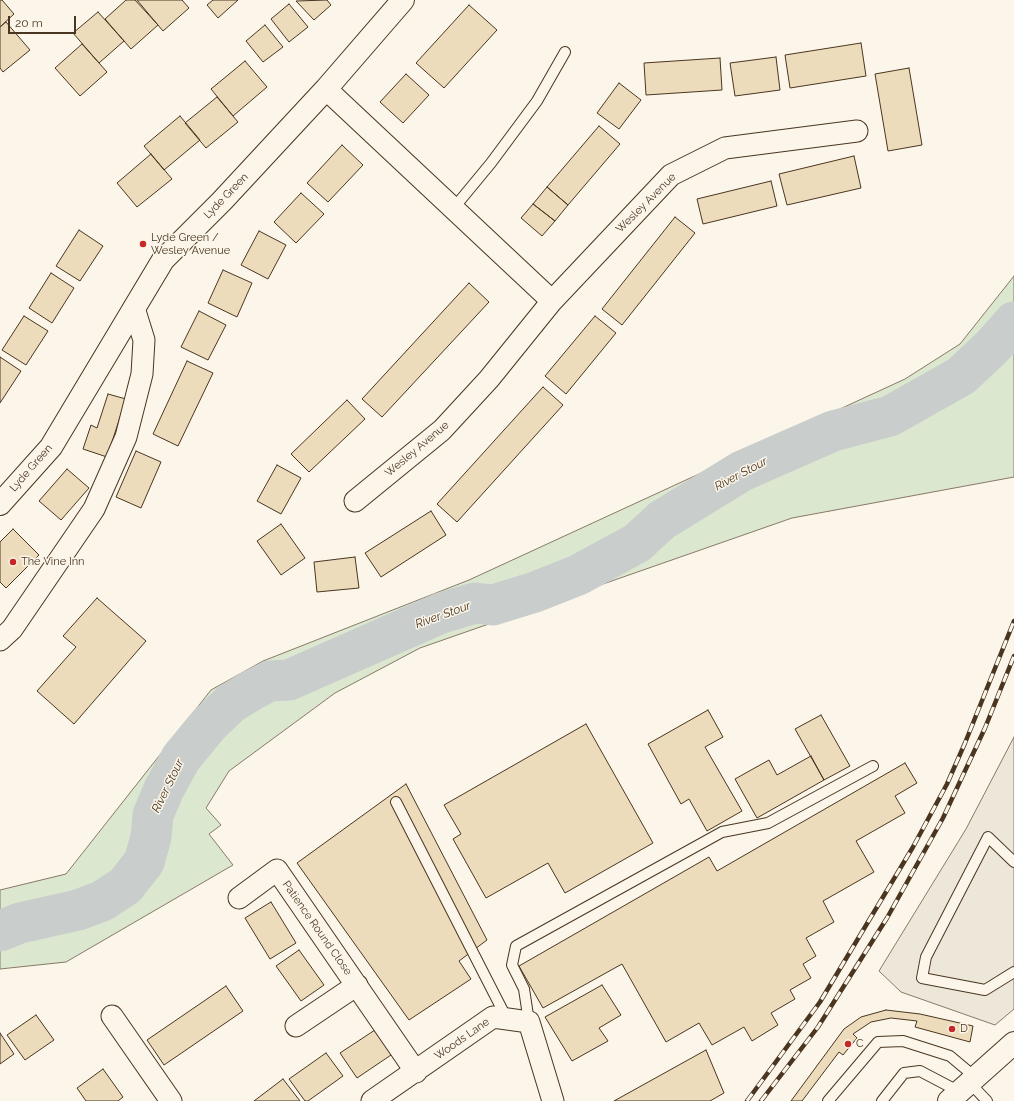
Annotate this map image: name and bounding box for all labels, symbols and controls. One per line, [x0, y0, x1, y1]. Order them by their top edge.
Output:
scale bar [10, 8, 78, 34]
text: 20 m [15, 16, 43, 30]
street label: Lyde Green [201, 170, 251, 222]
street label: Wesley Avenue [613, 170, 679, 236]
place label: Lyde Green / Wesley Avenue [151, 231, 230, 257]
marker: Lyde Green / Wesley Avenue [138, 239, 148, 249]
street label: Wesley Avenue [382, 418, 452, 480]
street label: Lyde Green [7, 442, 55, 494]
water label: River Stour [712, 454, 770, 494]
place label: The Vine Inn [21, 555, 84, 569]
marker: The Vine Inn [8, 557, 18, 567]
water label: River Stour [413, 598, 473, 632]
water label: River Stour [149, 757, 187, 815]
street label: Patience Round Close [279, 878, 355, 978]
street label: Woods Lane [432, 1015, 492, 1063]
place label: D [960, 1022, 968, 1036]
marker: D [947, 1024, 957, 1034]
place label: C [856, 1037, 864, 1051]
marker: C [843, 1039, 853, 1049]

